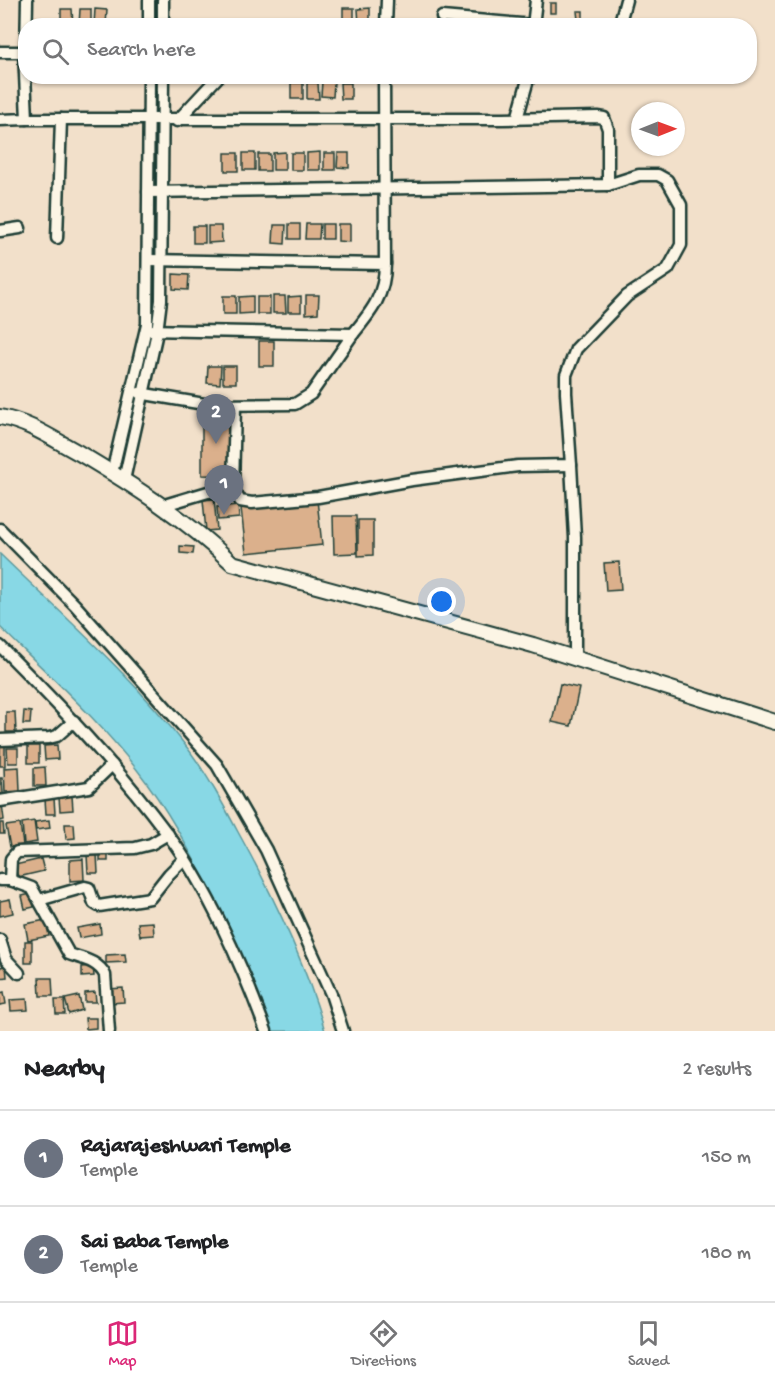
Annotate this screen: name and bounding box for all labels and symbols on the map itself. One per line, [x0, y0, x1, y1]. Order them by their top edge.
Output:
north arrow [631, 102, 685, 156]
pin: 2 [196, 394, 236, 444]
pin: 1 [204, 466, 244, 515]
your location [427, 587, 456, 616]

